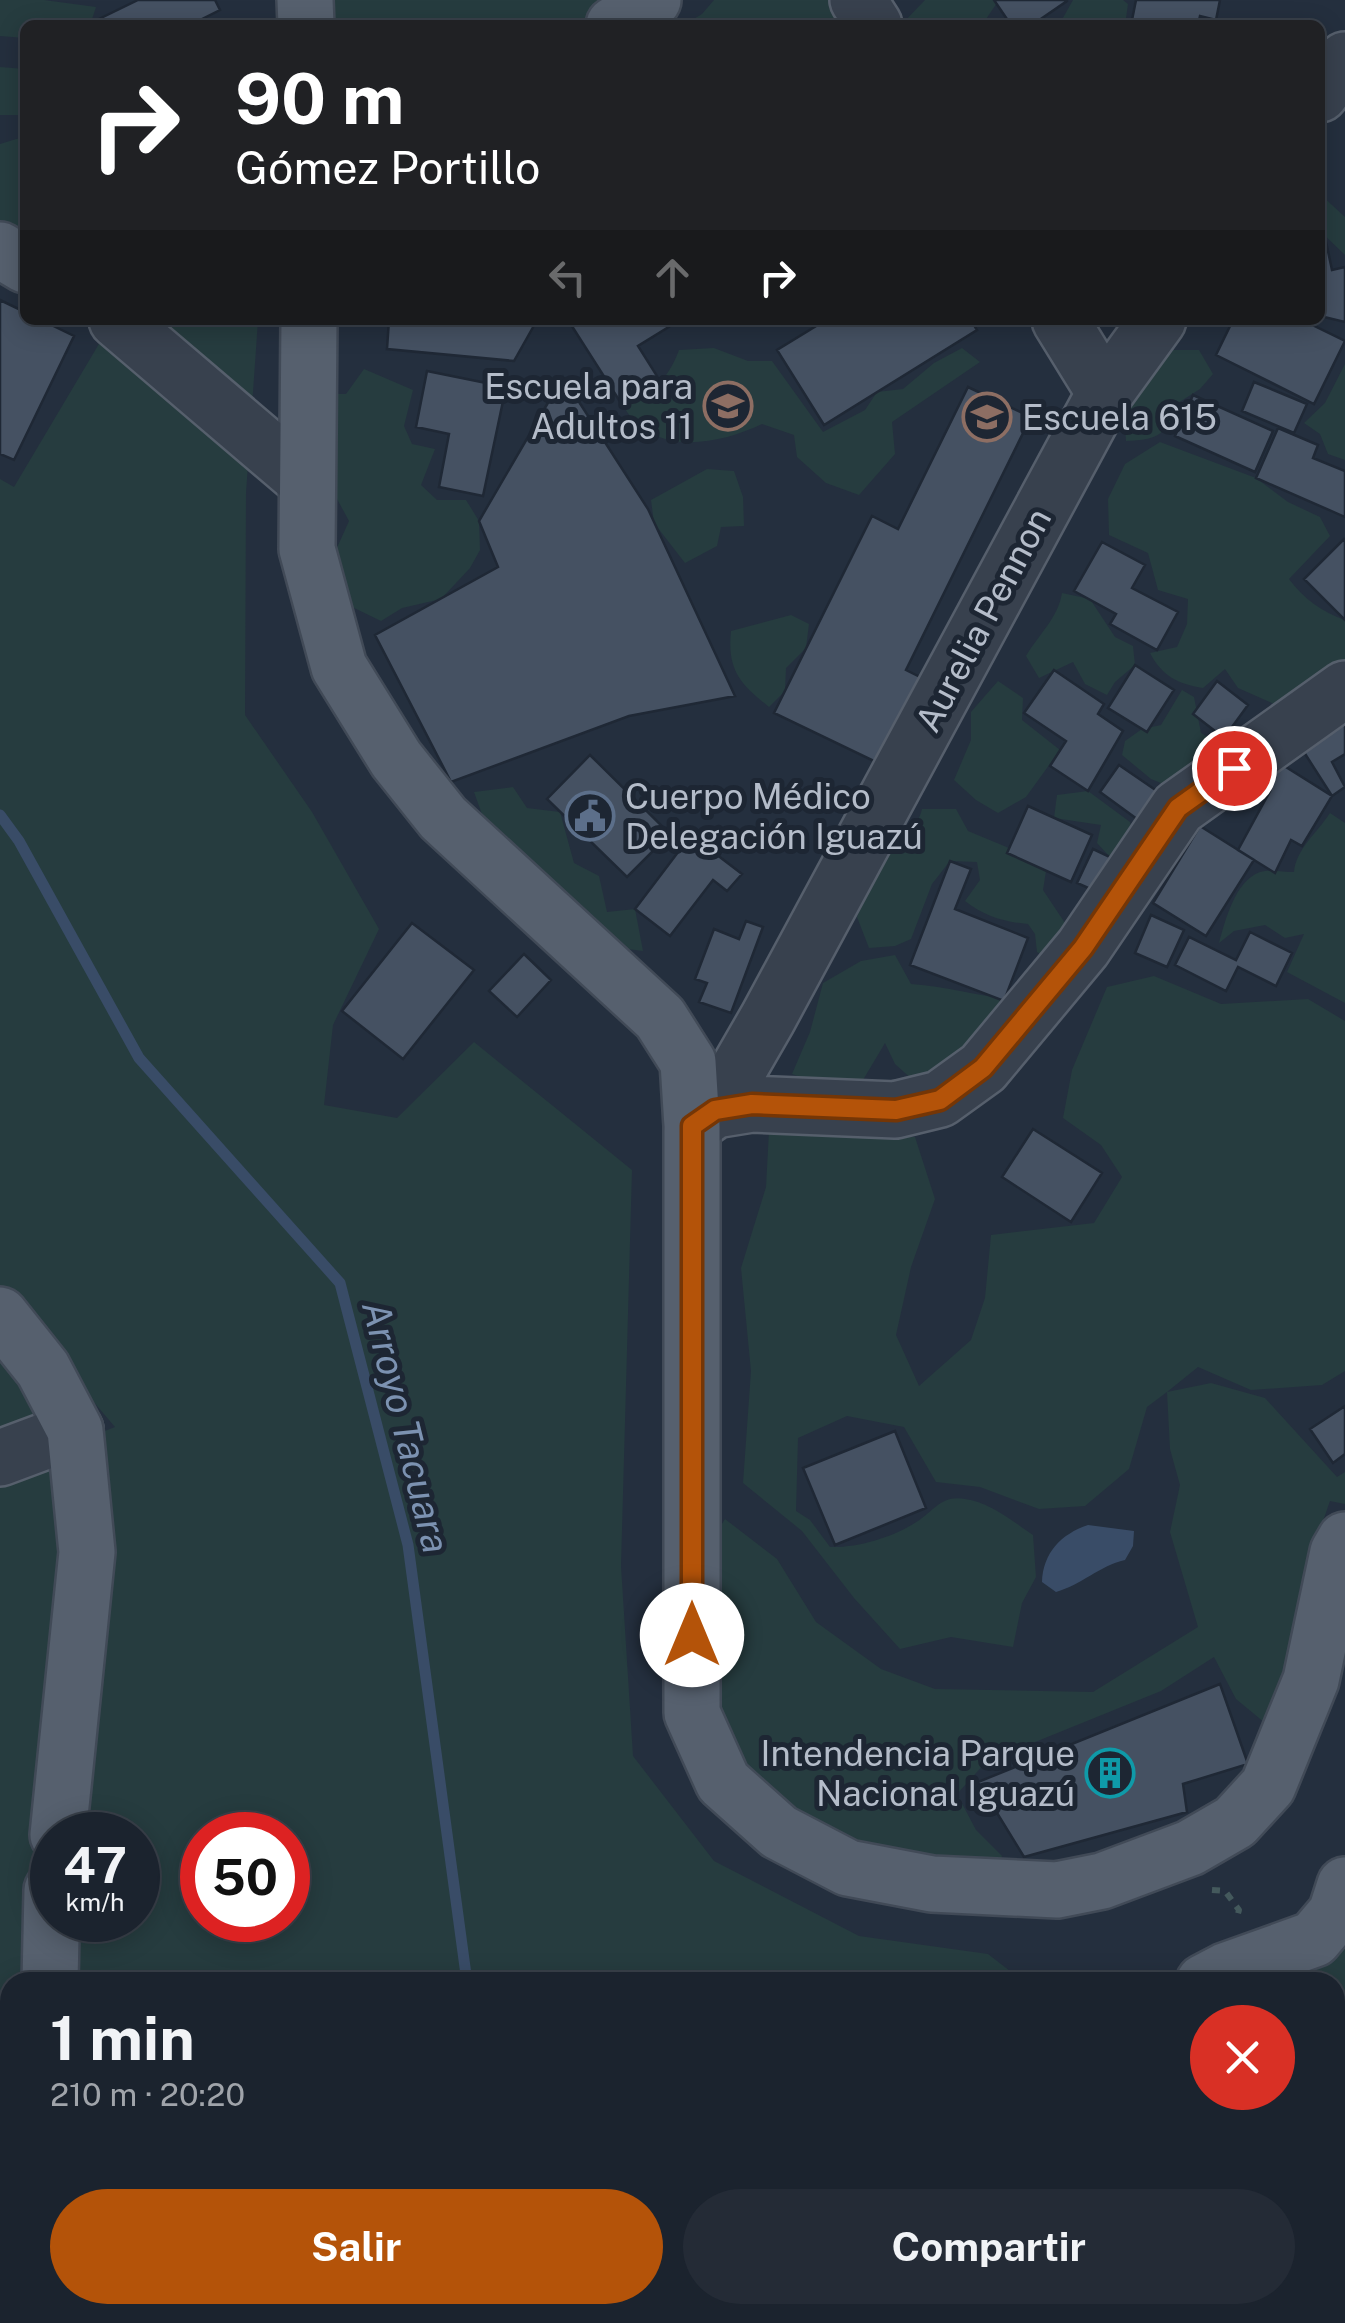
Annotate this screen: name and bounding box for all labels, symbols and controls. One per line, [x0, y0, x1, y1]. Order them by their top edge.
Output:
text: 90 m [235, 57, 405, 140]
icon: right [70, 60, 200, 190]
text: Gómez Portillo [235, 141, 540, 194]
icon: left [540, 250, 595, 305]
icon: ahead [645, 250, 700, 305]
icon: right [750, 250, 805, 305]
place label: Escuela para Adultos 11 [484, 366, 693, 447]
school or university icon: Escuela para Adultos 11 [702, 380, 754, 432]
school or university icon: Escuela 615 [961, 391, 1013, 443]
place label: Escuela 615 [1022, 397, 1217, 438]
street label: Aurelia Pennon [907, 501, 1059, 739]
pin [1192, 726, 1277, 811]
icon: arrive [1207, 741, 1262, 796]
place label: Cuerpo Médico Delegación Iguazú [625, 776, 923, 857]
public building icon: Cuerpo Médico Delegación Iguazú [564, 790, 616, 842]
water label: Arroyo Tacuara [353, 1296, 459, 1558]
position arrow [640, 1583, 744, 1687]
place label: Intendencia Parque Nacional Iguazú [761, 1733, 1075, 1814]
building icon: Intendencia Parque Nacional Iguazú [1084, 1747, 1136, 1799]
speed limit sign: 50 [180, 1812, 310, 1942]
text: 47 [63, 1835, 127, 1894]
text: km/h [66, 1887, 124, 1917]
text: 1 min [50, 2003, 195, 2074]
button: close [1190, 2005, 1295, 2110]
text: 210 m · 20:20 [50, 2076, 245, 2113]
button: Salir [50, 2189, 663, 2304]
button: Compartir [683, 2189, 1295, 2304]

